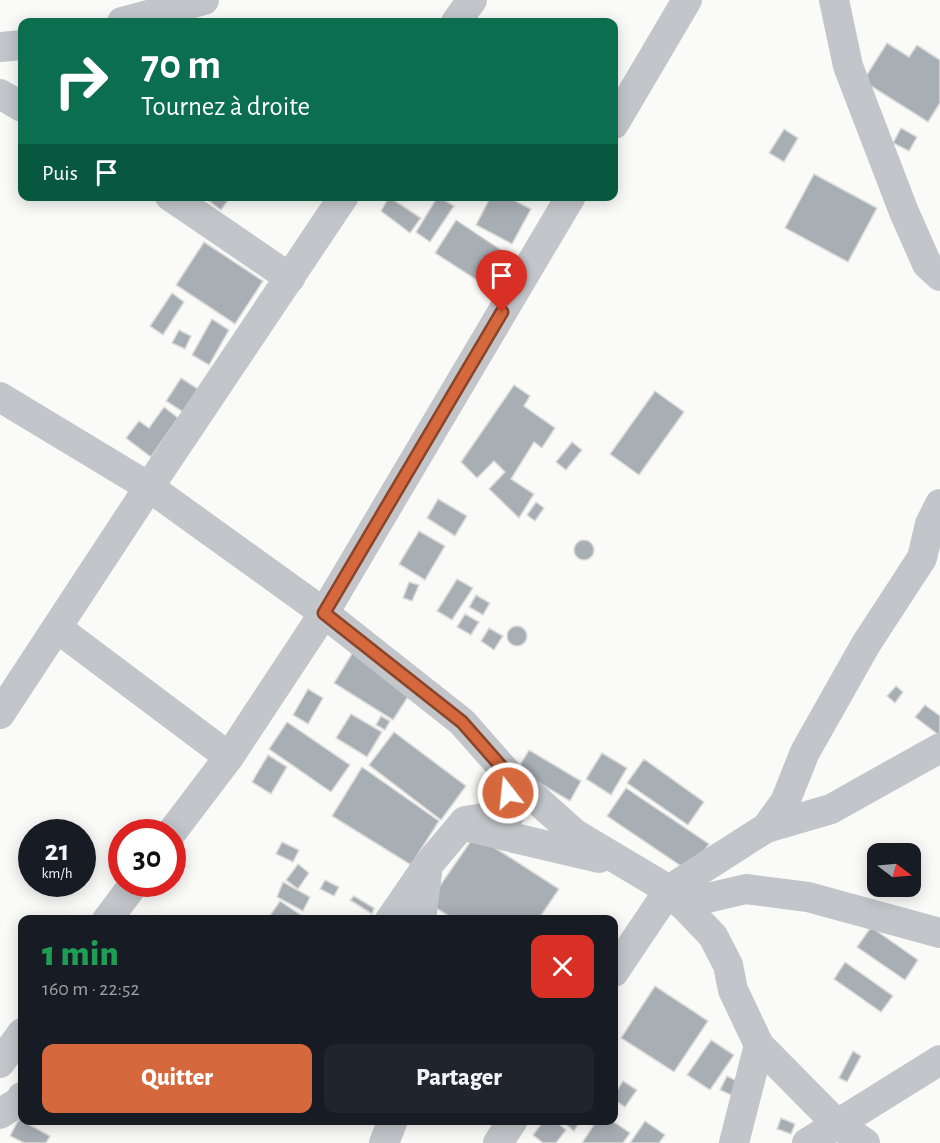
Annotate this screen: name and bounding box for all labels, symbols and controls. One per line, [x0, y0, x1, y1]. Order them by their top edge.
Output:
icon: right [42, 42, 120, 120]
text: 70 m [141, 44, 221, 86]
text: Tournez à droite [141, 93, 310, 120]
icon: arrive [90, 156, 123, 189]
text: Puis [42, 162, 78, 184]
pin [476, 250, 527, 312]
icon: arrive [485, 259, 518, 292]
position arrow [476, 761, 540, 825]
speed limit sign: 30 [108, 819, 186, 897]
text: 21 [45, 836, 69, 866]
north arrow [867, 843, 921, 897]
map controls [867, 843, 921, 897]
text: km/h [42, 866, 72, 881]
button: close [531, 935, 594, 998]
text: 1 min [42, 936, 119, 972]
text: 160 m · 22:52 [42, 979, 140, 999]
button: Quitter [42, 1044, 312, 1113]
button: Partager [324, 1044, 594, 1113]

